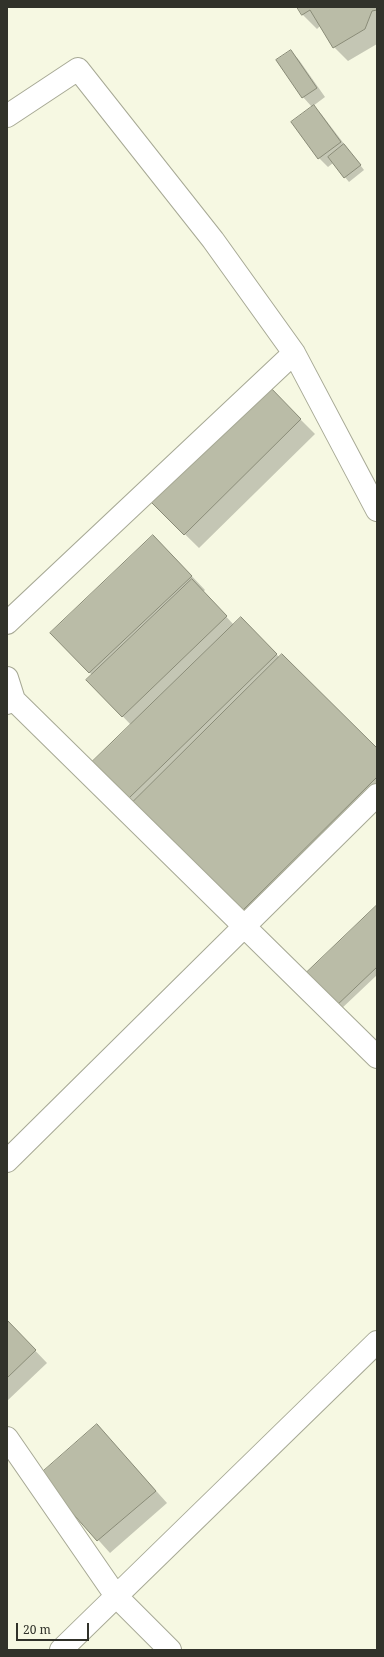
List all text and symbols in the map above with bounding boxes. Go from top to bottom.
scale bar [18,1615,91,1641]
text: 20 m [23,1621,51,1638]

